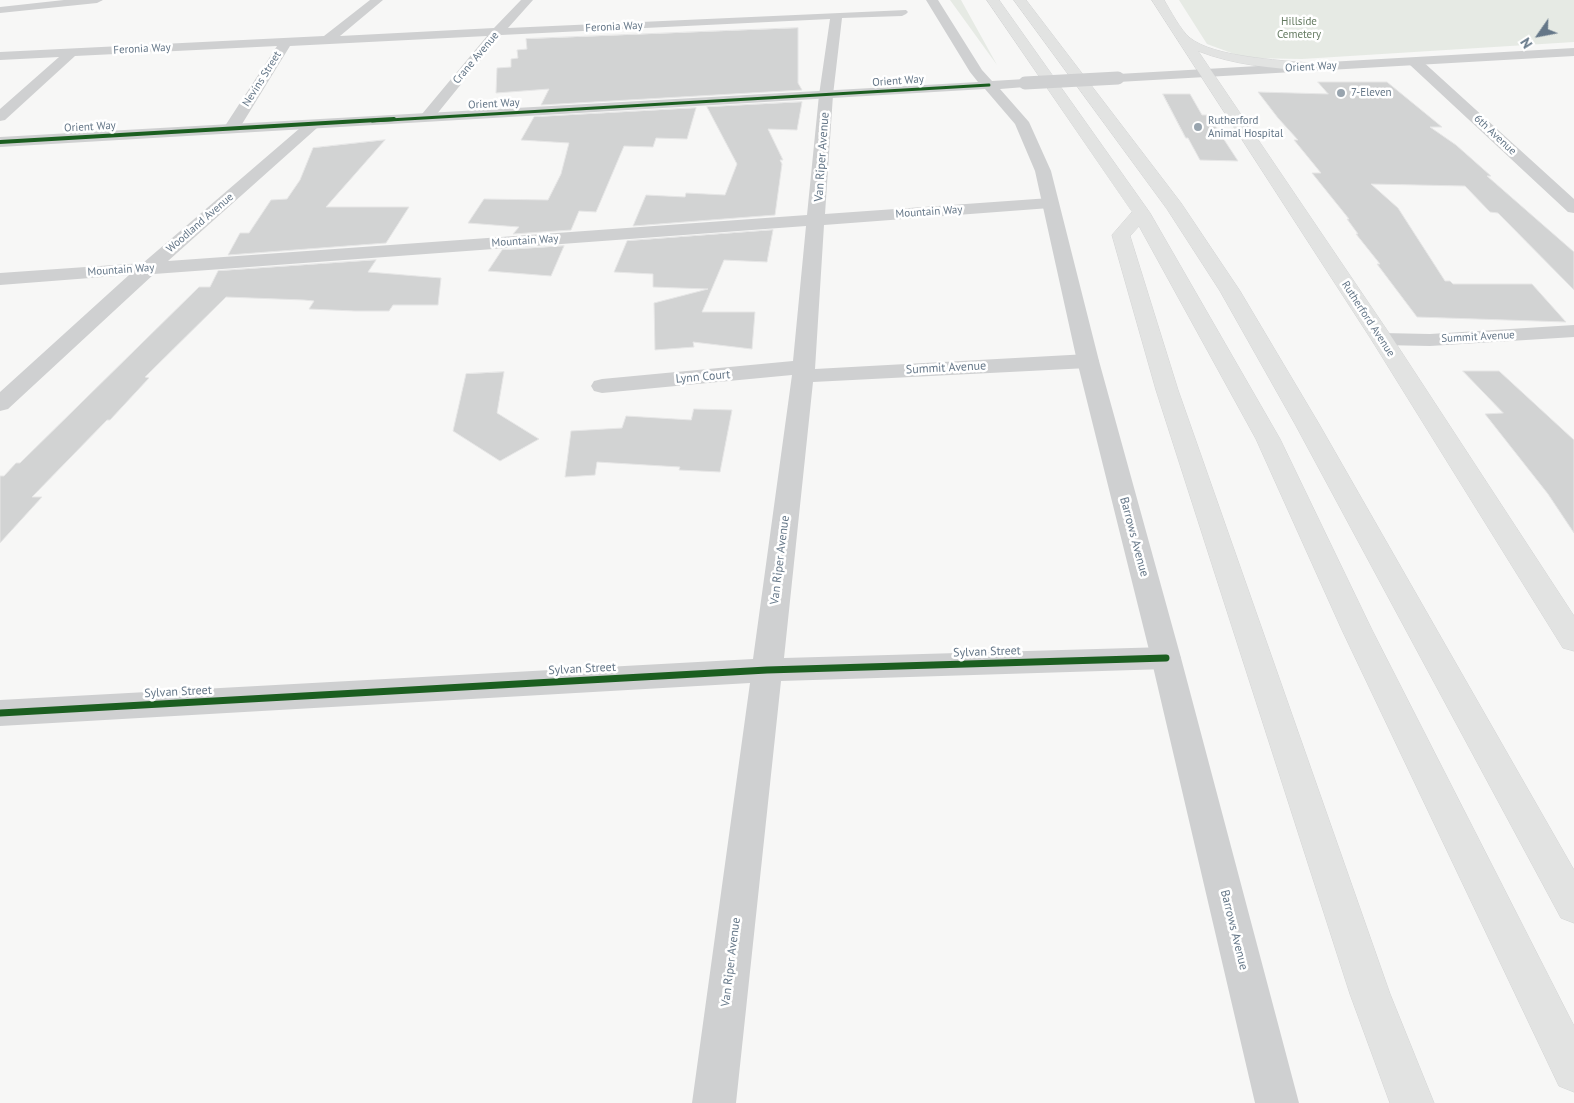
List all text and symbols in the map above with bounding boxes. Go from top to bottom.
north arrow [1514,10,1564,60]
park label: Hillside Cemetery [1277,15,1321,41]
street label: Feronia Way [585,19,643,35]
street label: Crane Avenue [450,29,502,87]
text: N [1516,34,1536,52]
street label: Feronia Way [113,41,171,57]
street label: Nevins Street [240,49,284,109]
street label: Orient Way [1285,59,1337,75]
street label: Orient Way [872,73,924,89]
place label: 7-Eleven [1351,86,1391,100]
marker: 7-Eleven [1335,87,1347,99]
street label: Orient Way [468,96,520,112]
street label: Van Riper Avenue [812,112,832,202]
street label: 6th Avenue [1471,112,1519,158]
place label: Rutherford Animal Hospital [1208,114,1283,140]
street label: Orient Way [64,119,116,135]
marker: Rutherford Animal Hospital [1192,121,1204,133]
street label: Woodland Avenue [164,190,236,256]
street label: Mountain Way [895,203,963,221]
street label: Mountain Way [491,232,559,250]
street label: Mountain Way [87,261,155,279]
street label: Rutherford Avenue [1339,279,1397,359]
street label: Summit Avenue [1441,328,1515,346]
street label: Summit Avenue [906,359,986,377]
street label: Lynn Court [675,367,731,387]
street label: Barrows Avenue [1116,496,1152,578]
street label: Van Riper Avenue [767,515,793,605]
street label: Sylvan Street [953,644,1021,660]
street label: Sylvan Street [548,660,616,678]
street label: Sylvan Street [144,683,212,701]
street label: Barrows Avenue [1217,888,1251,972]
street label: Van Riper Avenue [718,917,744,1007]

